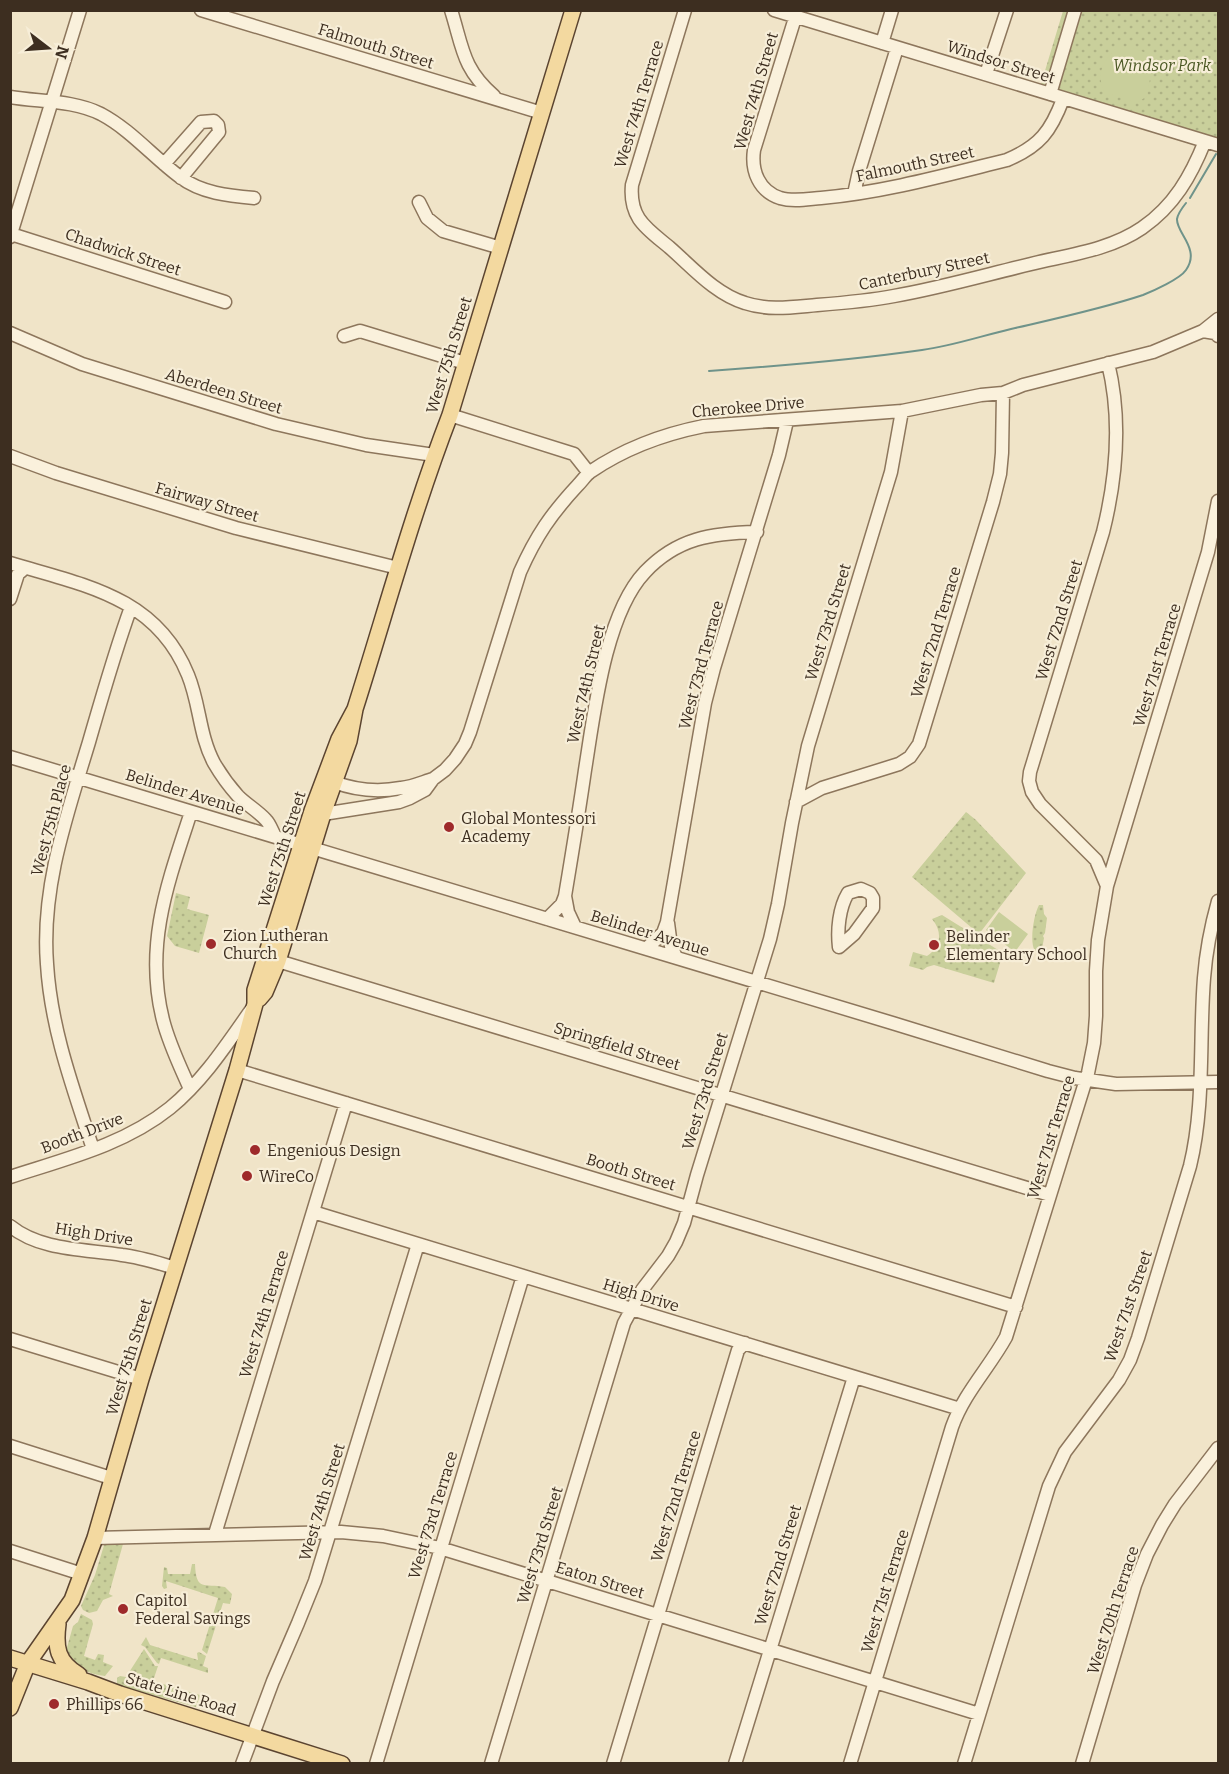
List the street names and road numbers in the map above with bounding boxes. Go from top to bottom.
street label: Falmouth Street [316,19,436,73]
street label: West 74th Street [730,30,782,152]
street label: Windsor Street [945,36,1058,88]
street label: West 74th Terrace [611,38,667,170]
street label: Falmouth Street [854,142,976,186]
street label: Chadwick Street [63,224,183,280]
street label: Canterbury Street [857,248,991,294]
street label: West 75th Street [422,294,476,416]
street label: Aberdeen Street [163,364,285,418]
street label: Cherokee Drive [691,393,805,421]
street label: Fairway Street [153,478,261,526]
street label: West 72nd Street [1032,557,1086,683]
street label: West 73rd Street [801,561,855,683]
street label: West 72nd Terrace [907,564,965,700]
street label: West 73rd Terrace [675,598,727,732]
street label: West 71st Terrace [1129,601,1185,729]
street label: West 74th Street [563,622,609,745]
street label: West 75th Place [27,762,75,878]
street label: Belinder Avenue [123,765,247,819]
street label: West 75th Street [254,788,310,909]
street label: Belinder Avenue [588,906,712,960]
street label: Springfield Street [552,1018,683,1074]
street label: West 73rd Street [678,1030,732,1152]
street label: West 71st Terrace [1023,1073,1079,1201]
street label: Booth Drive [38,1109,126,1157]
street label: Booth Street [584,1149,678,1195]
street label: High Drive [54,1218,134,1250]
street label: West 71st Street [1100,1247,1156,1364]
street label: West 74th Terrace [236,1248,292,1380]
street label: High Drive [601,1274,681,1316]
street label: West 75th Street [102,1296,156,1418]
street label: West 72nd Terrace [647,1428,705,1564]
street label: West 74th Street [295,1441,349,1563]
street label: West 73rd Terrace [405,1449,461,1581]
street label: West 73rd Street [513,1484,567,1606]
street label: West 72nd Street [751,1502,805,1628]
street label: West 71st Terrace [857,1527,913,1655]
street label: West 70th Terrace [1083,1544,1143,1676]
street label: Eaton Street [553,1558,647,1603]
street label: State Line Road [124,1668,239,1720]

